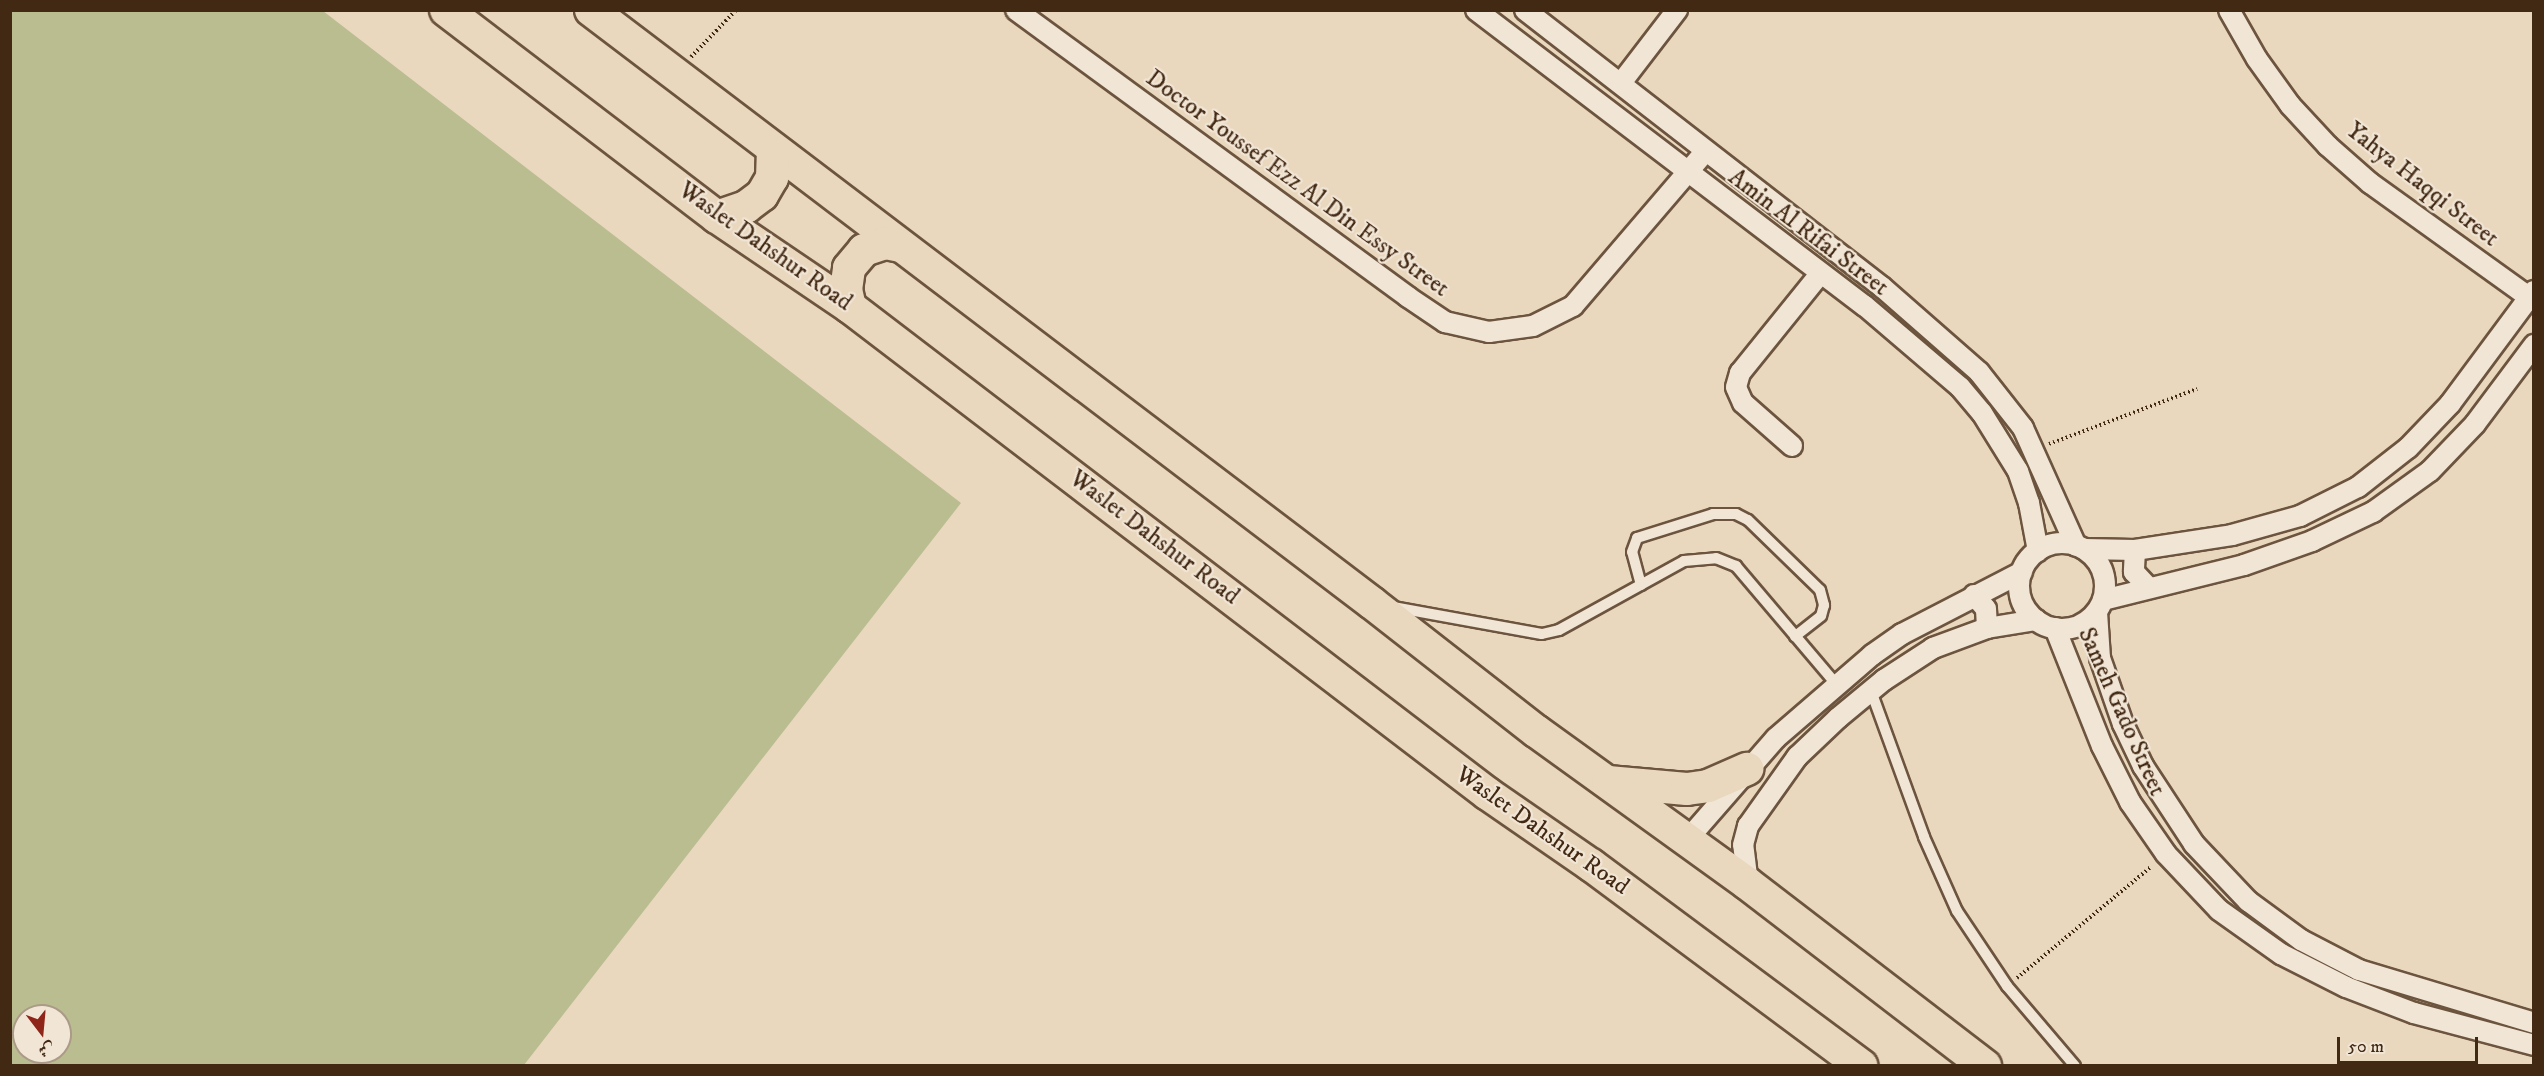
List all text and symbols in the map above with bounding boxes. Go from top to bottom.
street label: Doctor Youssef Ezz Al Din Essy Street [1140,64,1454,304]
street label: Yahya Haqqi Street [2340,117,2504,253]
street label: Amin Al Rifai Street [1722,163,1894,303]
street label: Waslet Dahshur Road [673,176,857,318]
street label: Waslet Dahshur Road [1063,465,1245,611]
street label: Sameh Gado Street [2071,623,2171,801]
street label: Waslet Dahshur Road [1450,760,1634,902]
north arrow [12,1004,72,1064]
scale bar [2340,1025,2481,1063]
text: 50 m [2348,1036,2384,1058]
text: ش [36,1038,57,1061]

